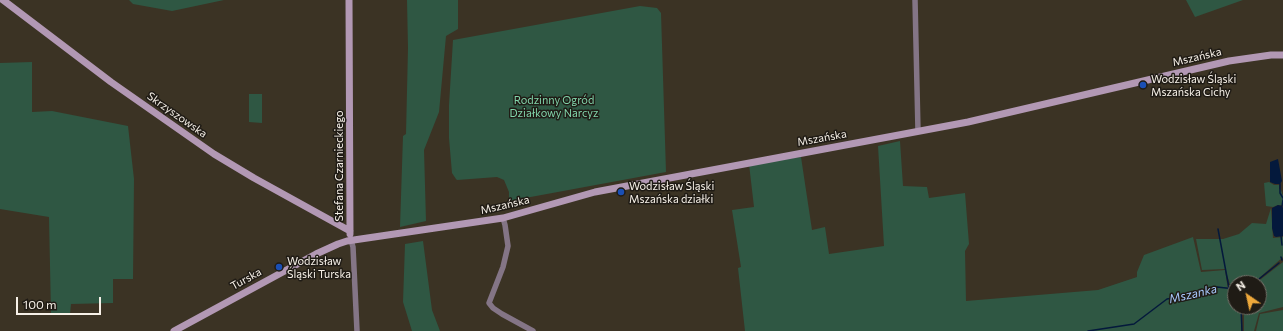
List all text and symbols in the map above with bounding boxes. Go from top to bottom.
street label: Mszańska [1171,45,1223,69]
place label: Wodzisław Śląski Mszańska Cichy [1151,72,1236,98]
marker: Wodzisław Śląski Mszańska Cichy [1138,80,1148,90]
street label: Skrzyszowska [144,89,210,141]
park label: Rodzinny Ogród Działkowy Narcyz [509,93,599,119]
street label: Stefana Czarnieckiego [332,110,346,222]
street label: Mszańska [796,127,848,149]
place label: Wodzisław Śląski Mszańska działki [629,179,714,205]
marker: Wodzisław Śląski Mszańska działki [616,187,626,197]
street label: Mszańska [479,193,531,217]
place label: Wodzisław Śląski Turska [287,254,351,280]
marker: Wodzisław Śląski Turska [274,262,284,272]
street label: Turska [228,265,264,293]
north arrow [1227,275,1267,315]
text: N [1234,278,1248,293]
water label: Mszanka [1168,281,1218,307]
scale bar [18,289,103,315]
text: 100 m [23,297,57,311]

